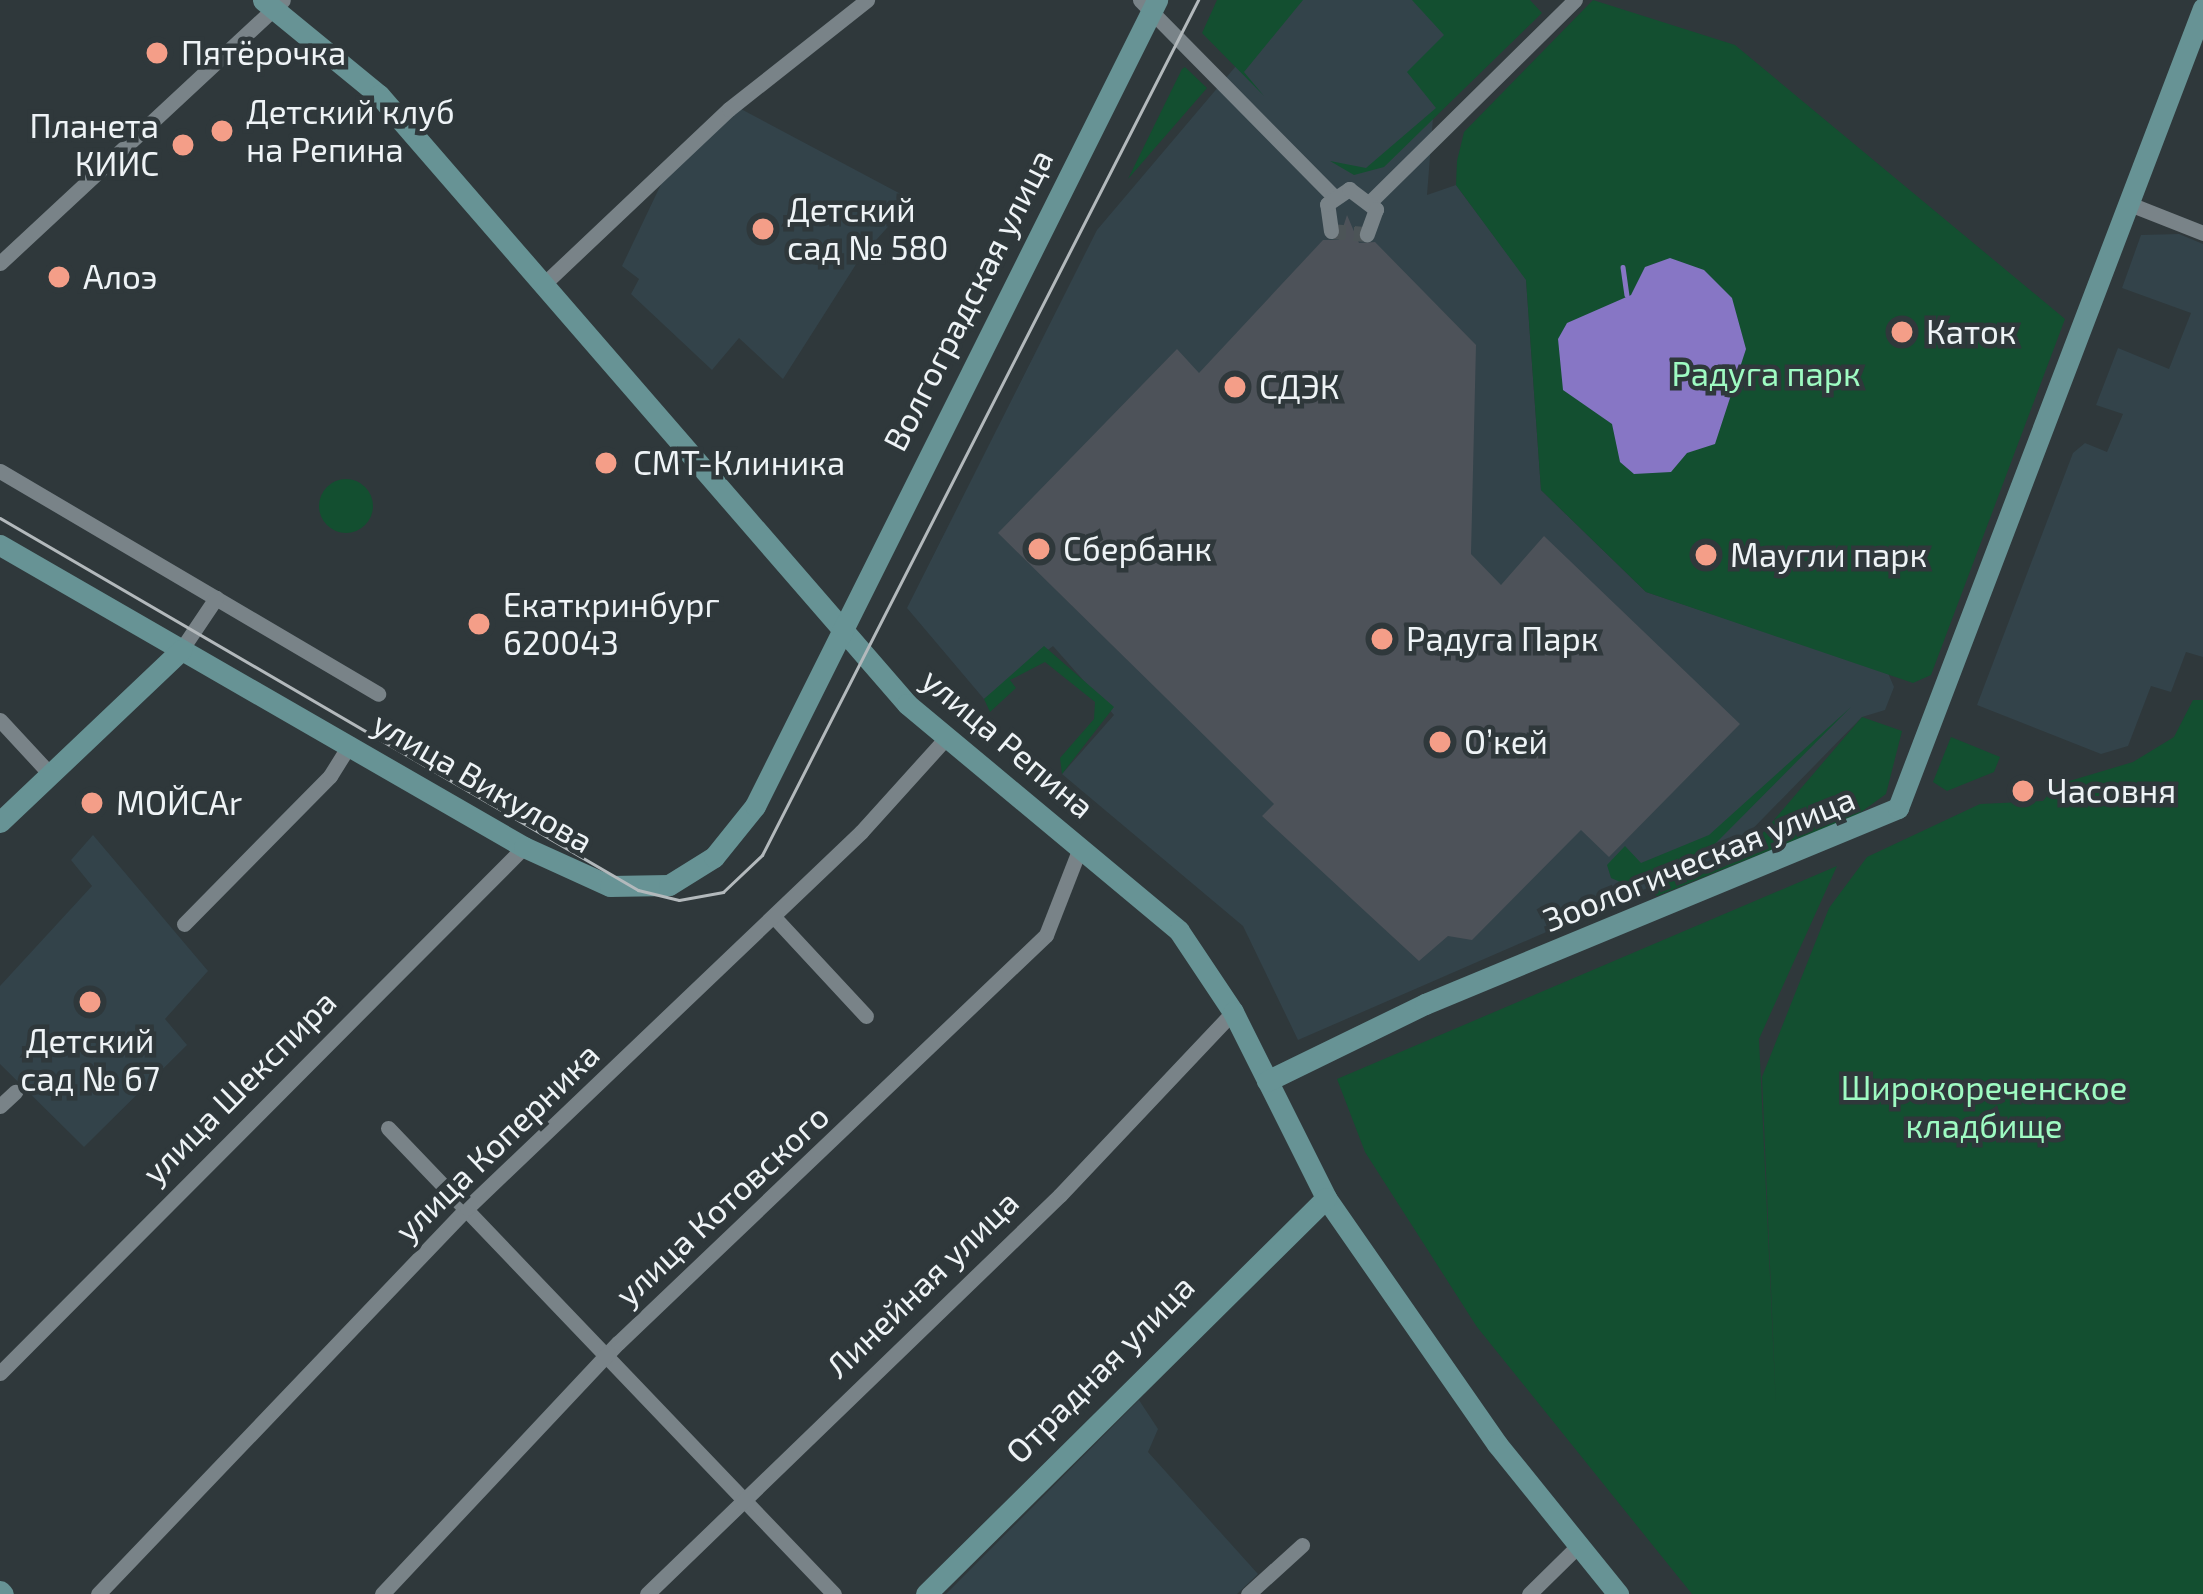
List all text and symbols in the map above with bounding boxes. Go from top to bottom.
place label: Пятёрочка [181,33,346,73]
marker: Пятёрочка [144,40,170,66]
place label: Детский клуб на Репина [246,92,455,170]
place label: Планета КИИС [29,106,159,184]
marker: Детский клуб на Репина [209,118,235,144]
marker: Планета КИИС [170,132,196,158]
street label: Волгоградская улица [875,143,1061,457]
place label: Детский сад № 580 [787,190,948,268]
marker: Детский сад № 580 [750,216,776,242]
place label: Алоэ [83,257,157,297]
marker: Алоэ [46,264,72,290]
place label: Каток [1926,312,2016,352]
marker: Каток [1889,319,1915,345]
park label: Радуга парк [1671,354,1861,394]
place label: СДЭК [1259,367,1340,407]
marker: СДЭК [1222,374,1248,400]
place label: СМТ-Клиника [633,443,845,483]
marker: СМТ-Клиника [590,447,622,479]
place label: Сбербанк [1063,529,1212,569]
place label: Маугли парк [1730,535,1927,575]
marker: Сбербанк [1026,536,1052,562]
marker: Маугли парк [1693,542,1719,568]
place label: Екаткринбург 620043 [503,585,720,663]
marker: Екаткринбург 620043 [466,611,492,637]
place label: Радуга Парк [1406,619,1598,659]
marker: Радуга Парк [1369,626,1395,652]
street label: улица Репина [914,660,1102,826]
street label: улица Викулова [366,703,600,861]
place label: О’кей [1464,722,1548,762]
marker: О’кей [1427,729,1453,755]
place label: Часовня [2047,771,2176,811]
street label: Зоологическая улица [1537,778,1861,940]
marker: Часовня [2010,778,2036,804]
place label: МОЙCAr [116,783,242,823]
marker: МОЙCAr [79,790,105,816]
street label: улица Шекспира [134,982,344,1192]
marker: Детский сад № 67 [77,989,103,1015]
place label: Детский сад № 67 [20,1021,160,1099]
street label: улица Коперника [387,1035,607,1249]
park label: Широкореченское кладбище [1841,1068,2127,1146]
street label: улица Котовского [607,1096,837,1314]
street label: Линейная улица [818,1182,1026,1386]
street label: Отрадная улица [998,1267,1202,1471]

